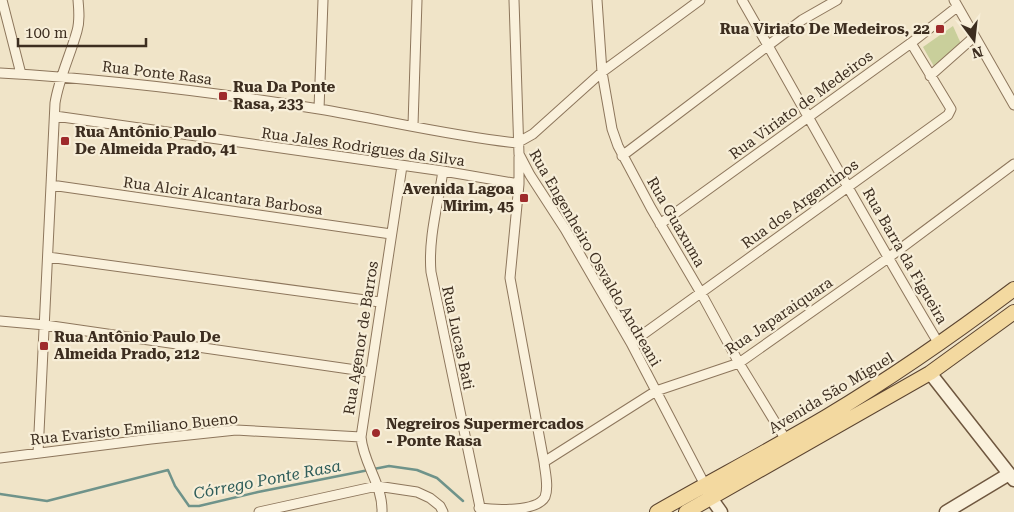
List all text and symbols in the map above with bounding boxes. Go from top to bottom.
scale bar [18,15,145,47]
north arrow [949,15,999,65]
place label: Rua Viriato De Medeiros, 22 [720,20,930,38]
marker: Rua Viriato De Medeiros, 22 [934,23,946,35]
text: 100 m [25,24,68,42]
text: N [970,43,985,62]
street label: Rua Viriato de Medeiros [726,47,876,163]
street label: Rua Ponte Rasa [101,57,213,89]
place label: Rua Da Ponte Rasa, 233 [233,78,336,113]
marker: Rua Da Ponte Rasa, 233 [217,90,229,102]
place label: Rua Antônio Paulo De Almeida Prado, 41 [75,123,238,158]
street label: Rua Jales Rodrigues da Silva [260,124,466,170]
marker: Rua Antônio Paulo De Almeida Prado, 41 [59,135,71,147]
street label: Rua Engenheiro Osvaldo Andreani [525,146,665,370]
street label: Rua dos Argentinos [738,156,862,252]
street label: Rua Alcir Alcantara Barbosa [122,173,324,219]
street label: Rua Guaxuma [643,174,709,270]
place label: Avenida Lagoa Mirim, 45 [403,180,514,215]
street label: Rua Barra da Figueira [859,185,951,327]
marker: Avenida Lagoa Mirim, 45 [518,192,530,204]
street label: Rua Agenor de Barros [340,260,382,416]
street label: Rua Japaraiquara [722,273,836,359]
street label: Rua Lucas Bati [438,284,478,392]
place label: Rua Antônio Paulo De Almeida Prado, 212 [54,328,221,363]
marker: Rua Antônio Paulo De Almeida Prado, 212 [38,340,50,352]
street label: Avenida São Miguel [765,348,897,437]
street label: Rua Evaristo Emiliano Bueno [29,409,239,449]
place label: Negreiros Supermercados - Ponte Rasa [386,415,584,450]
marker: Negreiros Supermercados - Ponte Rasa [370,427,382,439]
water label: Córrego Ponte Rasa [192,456,343,503]

